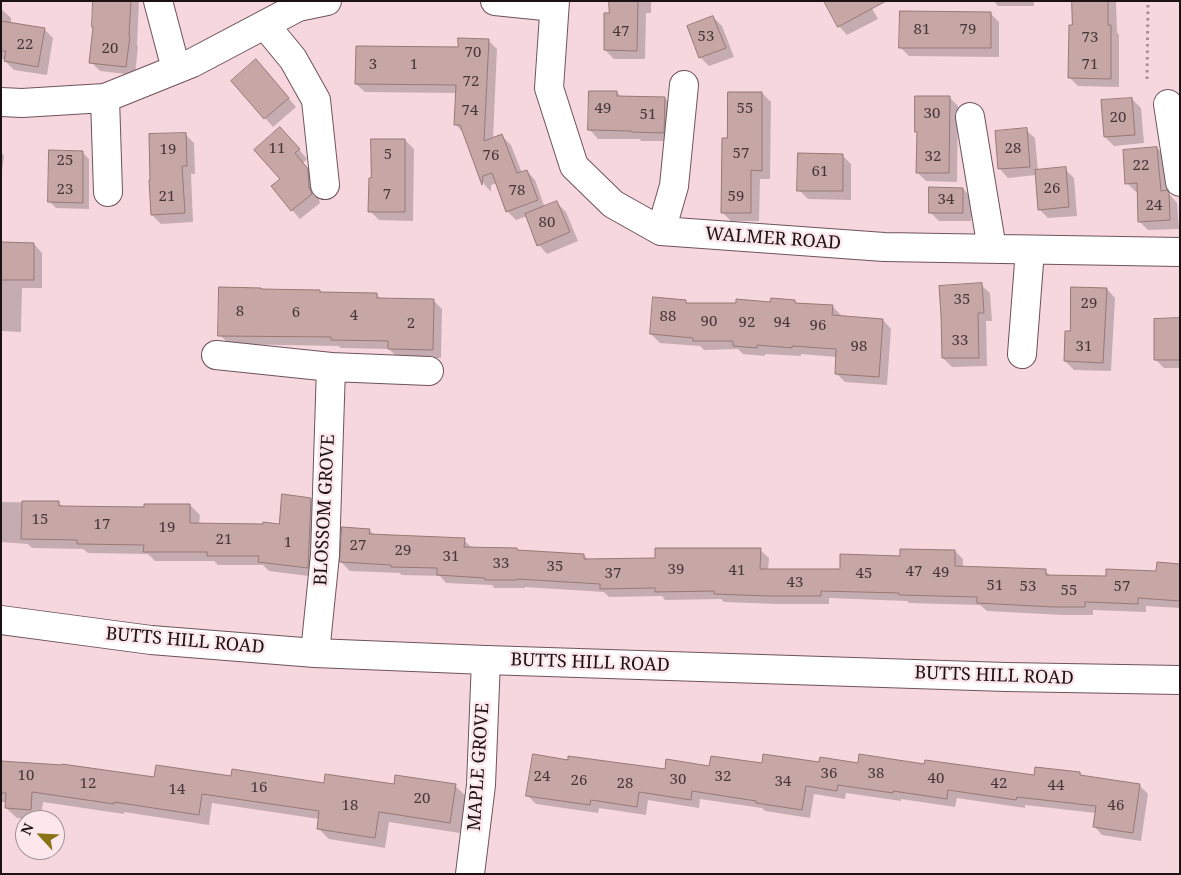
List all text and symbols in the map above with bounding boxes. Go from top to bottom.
house number: 81 [914,21,930,39]
house number: 79 [960,21,976,39]
house number: 47 [613,23,629,41]
house number: 53 [698,28,714,46]
house number: 73 [1082,29,1098,47]
house number: 22 [17,36,33,54]
house number: 20 [102,40,118,58]
house number: 70 [465,44,481,62]
house number: 3 [369,56,377,74]
house number: 1 [410,56,418,74]
house number: 71 [1082,56,1098,74]
house number: 72 [463,73,479,91]
house number: 49 [595,100,611,118]
house number: 55 [737,100,753,118]
house number: 74 [462,102,478,120]
house number: 30 [924,105,940,123]
house number: 51 [640,106,656,124]
house number: 20 [1110,109,1126,127]
house number: 11 [269,140,285,158]
house number: 28 [1005,140,1021,158]
house number: 19 [160,141,176,159]
house number: 57 [733,145,749,163]
house number: 5 [384,146,392,164]
house number: 76 [483,147,499,165]
house number: 32 [925,148,941,166]
house number: 25 [57,152,73,170]
house number: 22 [1133,157,1149,175]
house number: 61 [812,163,828,181]
house number: 26 [1044,180,1060,198]
house number: 23 [57,181,73,199]
house number: 78 [509,182,525,200]
house number: 7 [383,186,391,204]
house number: 21 [159,188,175,206]
house number: 59 [728,188,744,206]
house number: 34 [938,191,954,209]
house number: 24 [1146,197,1162,215]
house number: 80 [539,214,555,232]
street label: WALMER ROAD [704,223,842,255]
house number: 35 [954,291,970,309]
house number: 29 [1081,295,1097,313]
house number: 8 [236,303,244,321]
house number: 6 [292,304,300,322]
house number: 4 [350,307,358,325]
house number: 88 [660,308,676,326]
house number: 90 [701,313,717,331]
house number: 92 [739,314,755,332]
house number: 94 [774,314,790,332]
house number: 2 [407,315,415,333]
house number: 96 [810,317,826,335]
house number: 33 [952,332,968,350]
house number: 98 [851,338,867,356]
house number: 31 [1076,338,1092,356]
street label: BLOSSOM GROVE [310,434,340,586]
house number: 15 [32,511,48,529]
house number: 17 [94,516,110,534]
house number: 19 [159,519,175,537]
house number: 21 [216,531,232,549]
house number: 1 [284,534,292,552]
house number: 27 [350,537,366,555]
house number: 29 [395,542,411,560]
house number: 31 [443,548,459,566]
house number: 33 [493,555,509,573]
house number: 35 [547,558,563,576]
house number: 39 [668,561,684,579]
house number: 41 [729,562,745,580]
house number: 47 [906,563,922,581]
house number: 49 [933,564,949,582]
house number: 37 [605,565,621,583]
house number: 45 [856,565,872,583]
house number: 43 [787,574,803,592]
house number: 51 [987,577,1003,595]
house number: 53 [1020,578,1036,596]
house number: 57 [1114,578,1130,596]
house number: 55 [1061,582,1077,600]
street label: BUTTS HILL ROAD [105,623,265,659]
street label: BUTTS HILL ROAD [510,649,670,677]
street label: BUTTS HILL ROAD [914,662,1074,690]
street label: MAPLE GROVE [464,702,494,832]
house number: 36 [821,765,837,783]
house number: 38 [868,765,884,783]
house number: 10 [18,767,34,785]
house number: 24 [534,768,550,786]
house number: 32 [715,768,731,786]
house number: 40 [928,770,944,788]
house number: 30 [670,771,686,789]
house number: 26 [571,772,587,790]
house number: 34 [775,773,791,791]
house number: 12 [80,775,96,793]
house number: 28 [617,775,633,793]
house number: 42 [991,775,1007,793]
house number: 44 [1048,777,1064,795]
house number: 16 [251,779,267,797]
house number: 14 [169,781,185,799]
house number: 20 [414,790,430,808]
house number: 18 [342,797,358,815]
house number: 46 [1108,797,1124,815]
north arrow [15,810,65,860]
text: N [16,820,38,838]

